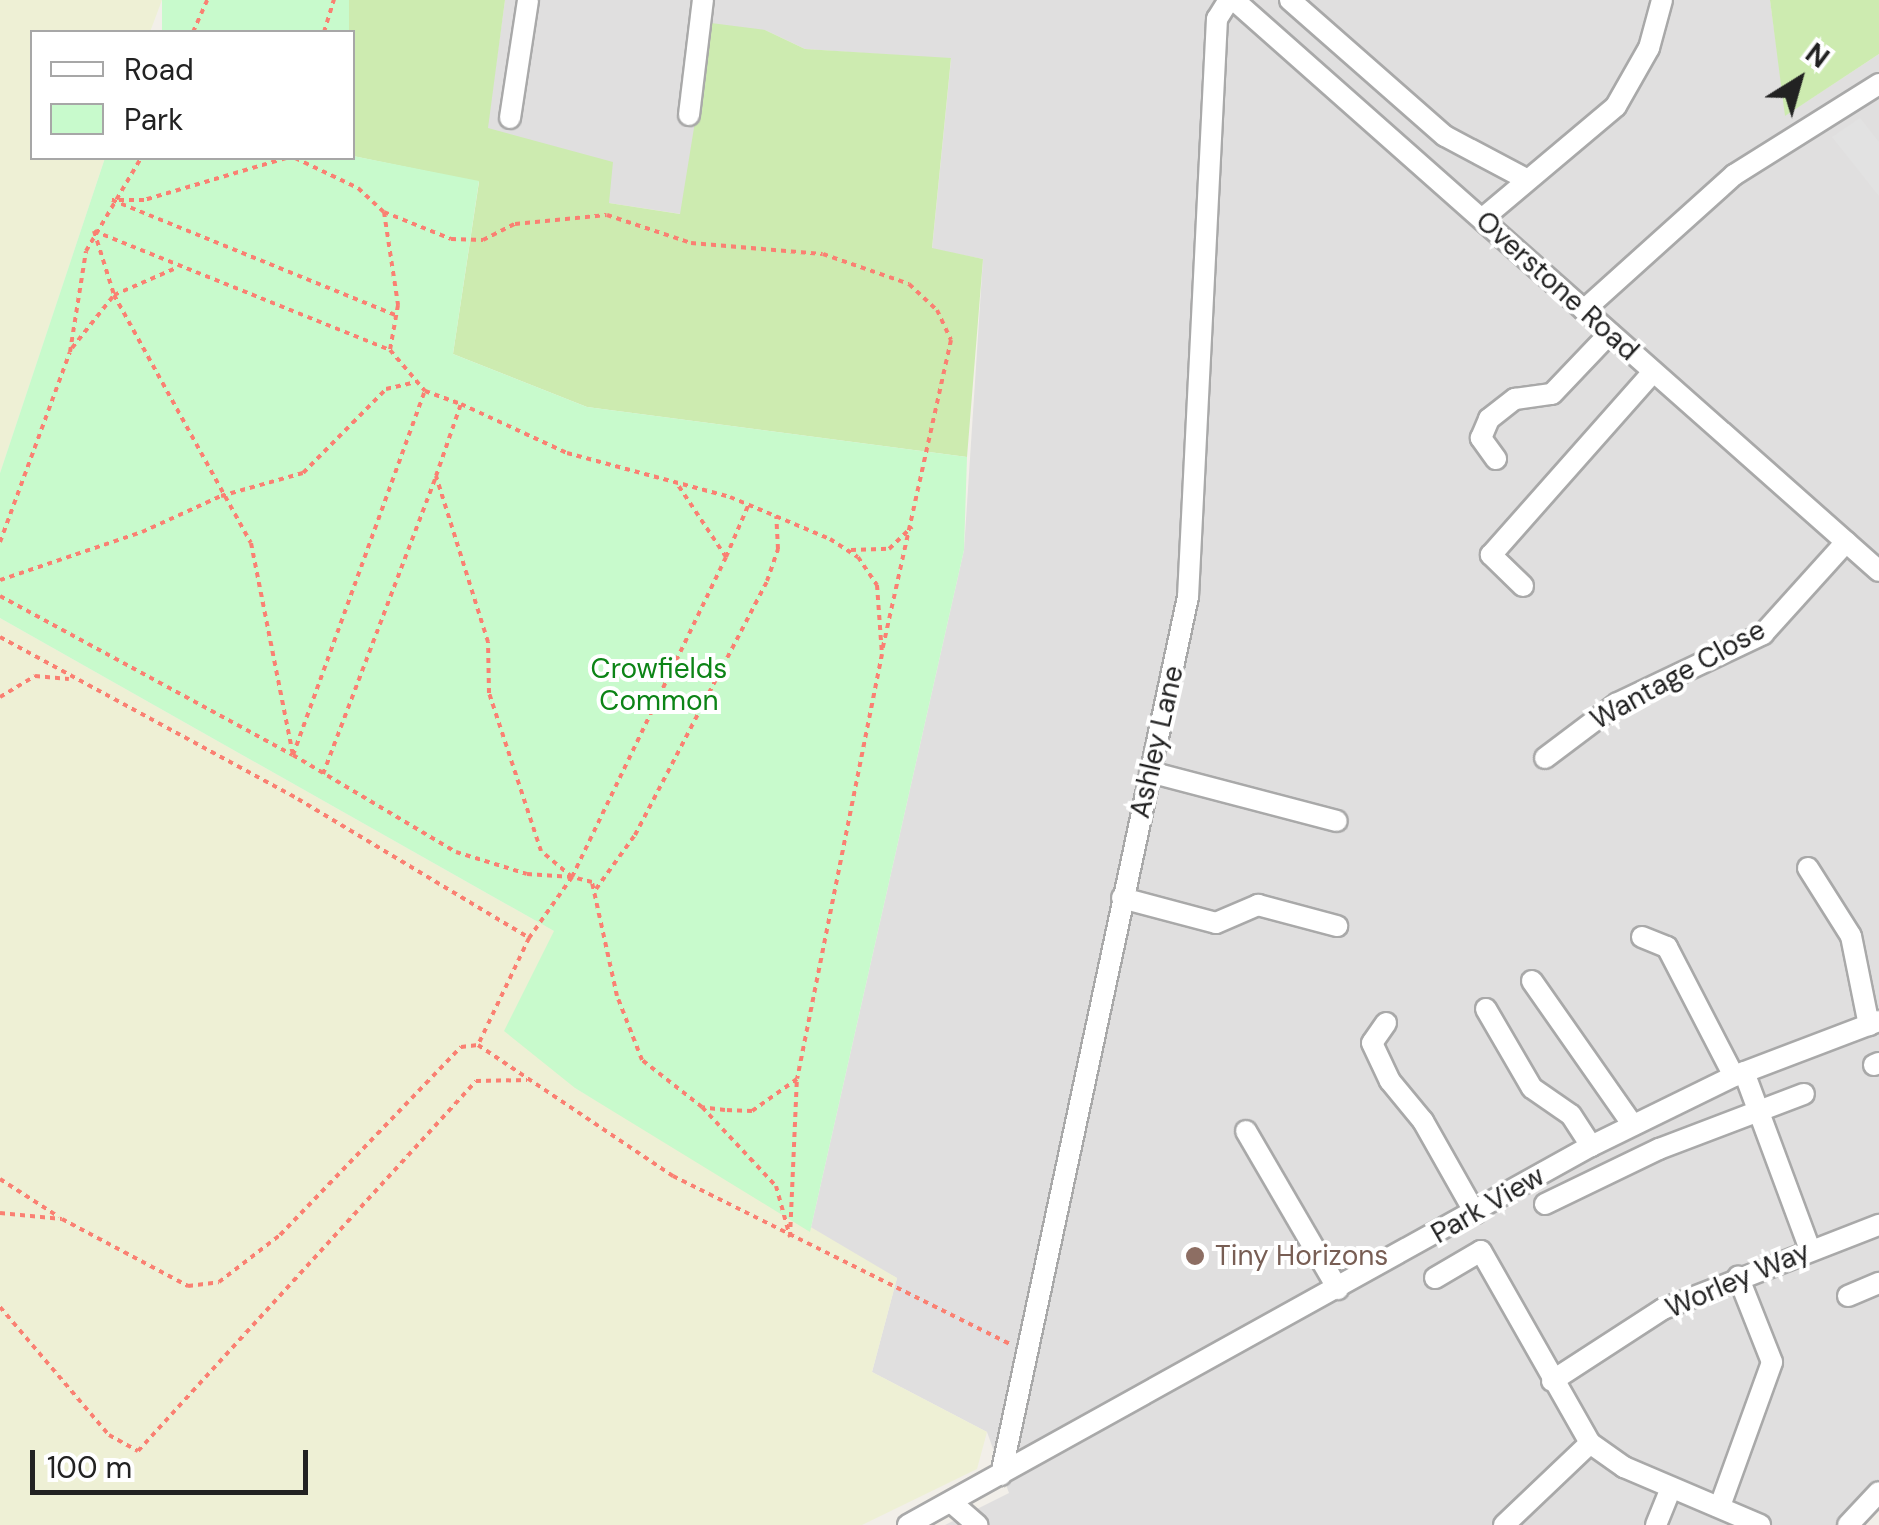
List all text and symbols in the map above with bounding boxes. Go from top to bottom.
legend [30,30,355,160]
north arrow [1749,30,1849,130]
text: N [1798,35,1837,77]
text: Road [124,50,194,89]
text: Park [124,100,183,139]
street label: Overstone Road [1469,204,1645,368]
street label: Wantage Close [1585,613,1771,737]
park label: Crowfields Common [591,652,727,718]
street label: Ashley Lane [1123,663,1191,821]
street label: Park View [1426,1159,1550,1251]
street label: Worley Way [1661,1235,1815,1325]
place label: Tiny Horizons [1215,1239,1388,1273]
marker: Tiny Horizons [1184,1245,1206,1267]
scale bar [35,1430,312,1492]
text: 100 m [47,1448,132,1487]

